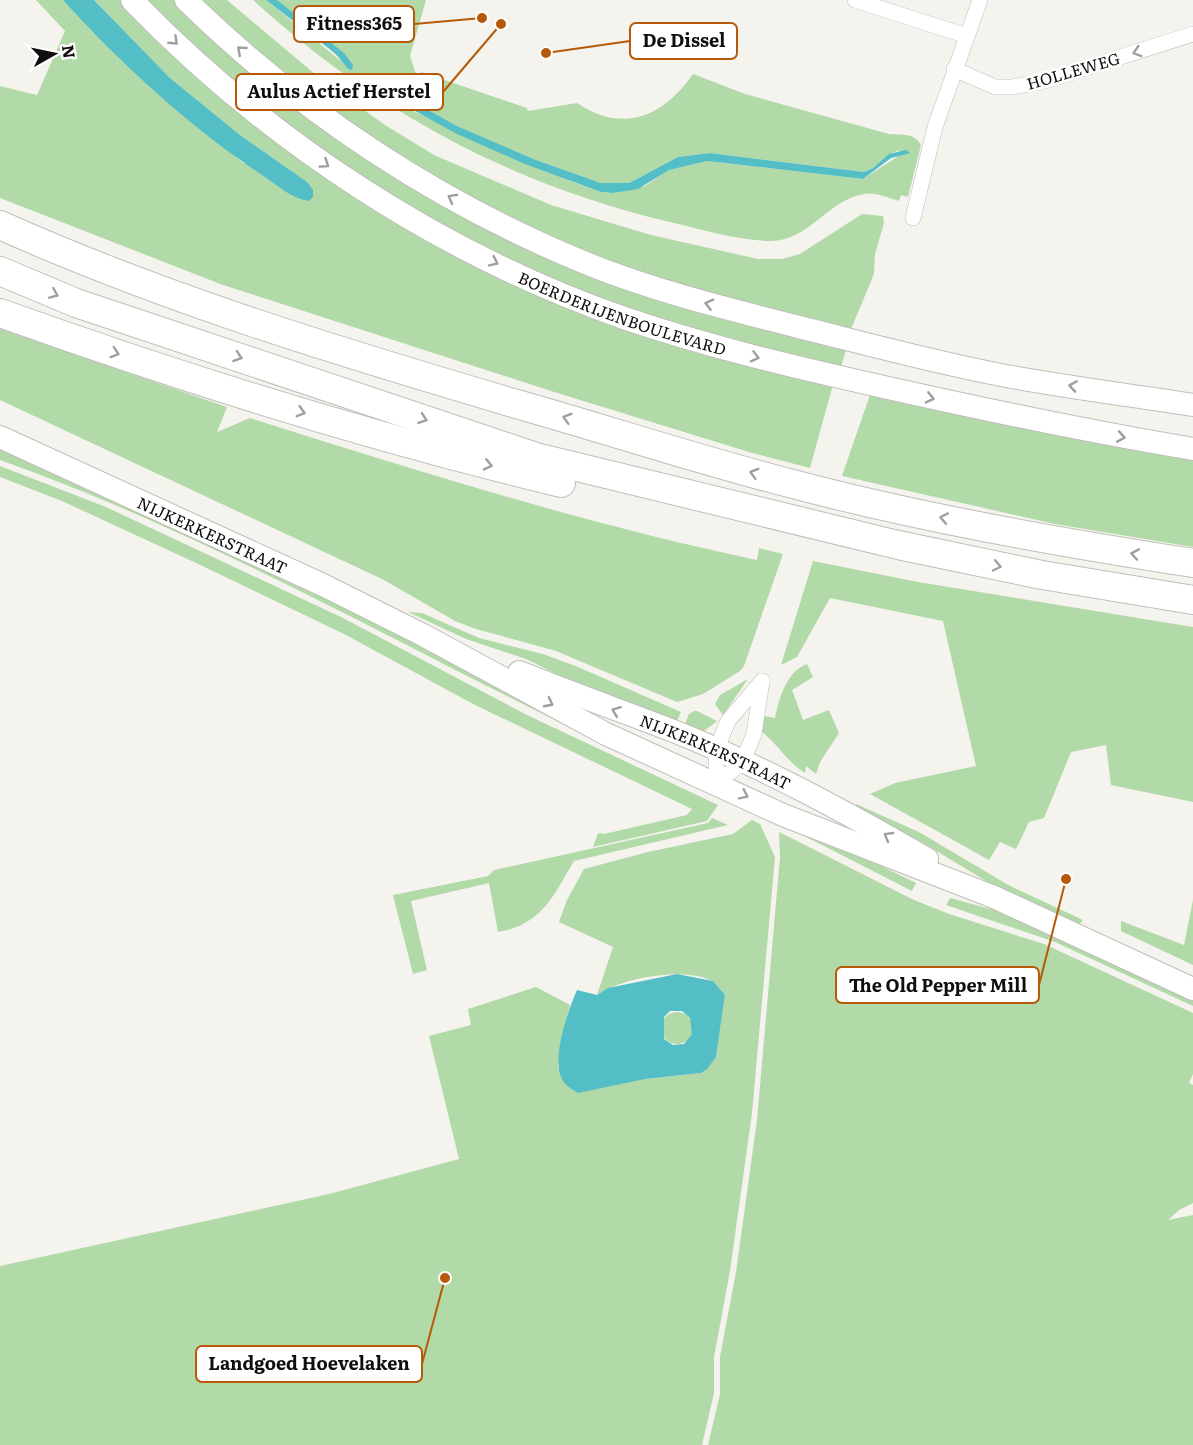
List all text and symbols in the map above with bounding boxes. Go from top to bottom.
callout: Fitness365 [294,6,414,42]
text: Fitness365 [306,9,402,36]
callout: De Dissel [630,23,737,59]
north arrow [24,24,84,84]
text: De Dissel [643,26,726,53]
one-way arrow [167,34,178,45]
text: N [57,43,83,60]
street label: HOLLEWEG [1024,45,1122,95]
one-way arrow [1132,45,1143,57]
one-way arrow [237,46,248,57]
callout: Aulus Actief Herstel [236,74,443,110]
text: Aulus Actief Herstel [247,77,431,104]
one-way arrow [319,157,330,168]
one-way arrow [448,194,459,205]
one-way arrow [487,254,498,266]
street label: BOERDERIJENBOULEVARD [515,265,729,360]
one-way arrow [47,287,58,299]
one-way arrow [705,299,715,312]
one-way arrow [109,346,120,358]
one-way arrow [750,349,760,362]
one-way arrow [232,350,243,363]
one-way arrow [1068,381,1078,393]
one-way arrow [925,390,935,403]
one-way arrow [295,405,305,417]
one-way arrow [417,412,428,424]
one-way arrow [562,413,573,425]
one-way arrow [1117,430,1126,442]
one-way arrow [483,458,493,471]
one-way arrow [749,468,760,480]
street label: NIJKERKERSTRAAT [134,490,292,579]
one-way arrow [939,512,949,525]
one-way arrow [1131,548,1140,560]
one-way arrow [991,558,1001,571]
one-way arrow [543,696,553,707]
one-way arrow [611,705,622,718]
street label: NIJKERKERSTRAAT [637,707,796,795]
one-way arrow [737,788,748,800]
one-way arrow [884,832,894,843]
callout: The Old Pepper Mill [836,967,1039,1003]
text: The Old Pepper Mill [849,971,1028,998]
callout: Landgoed Hoevelaken [196,1346,422,1382]
text: Landgoed Hoevelaken [208,1349,410,1376]

